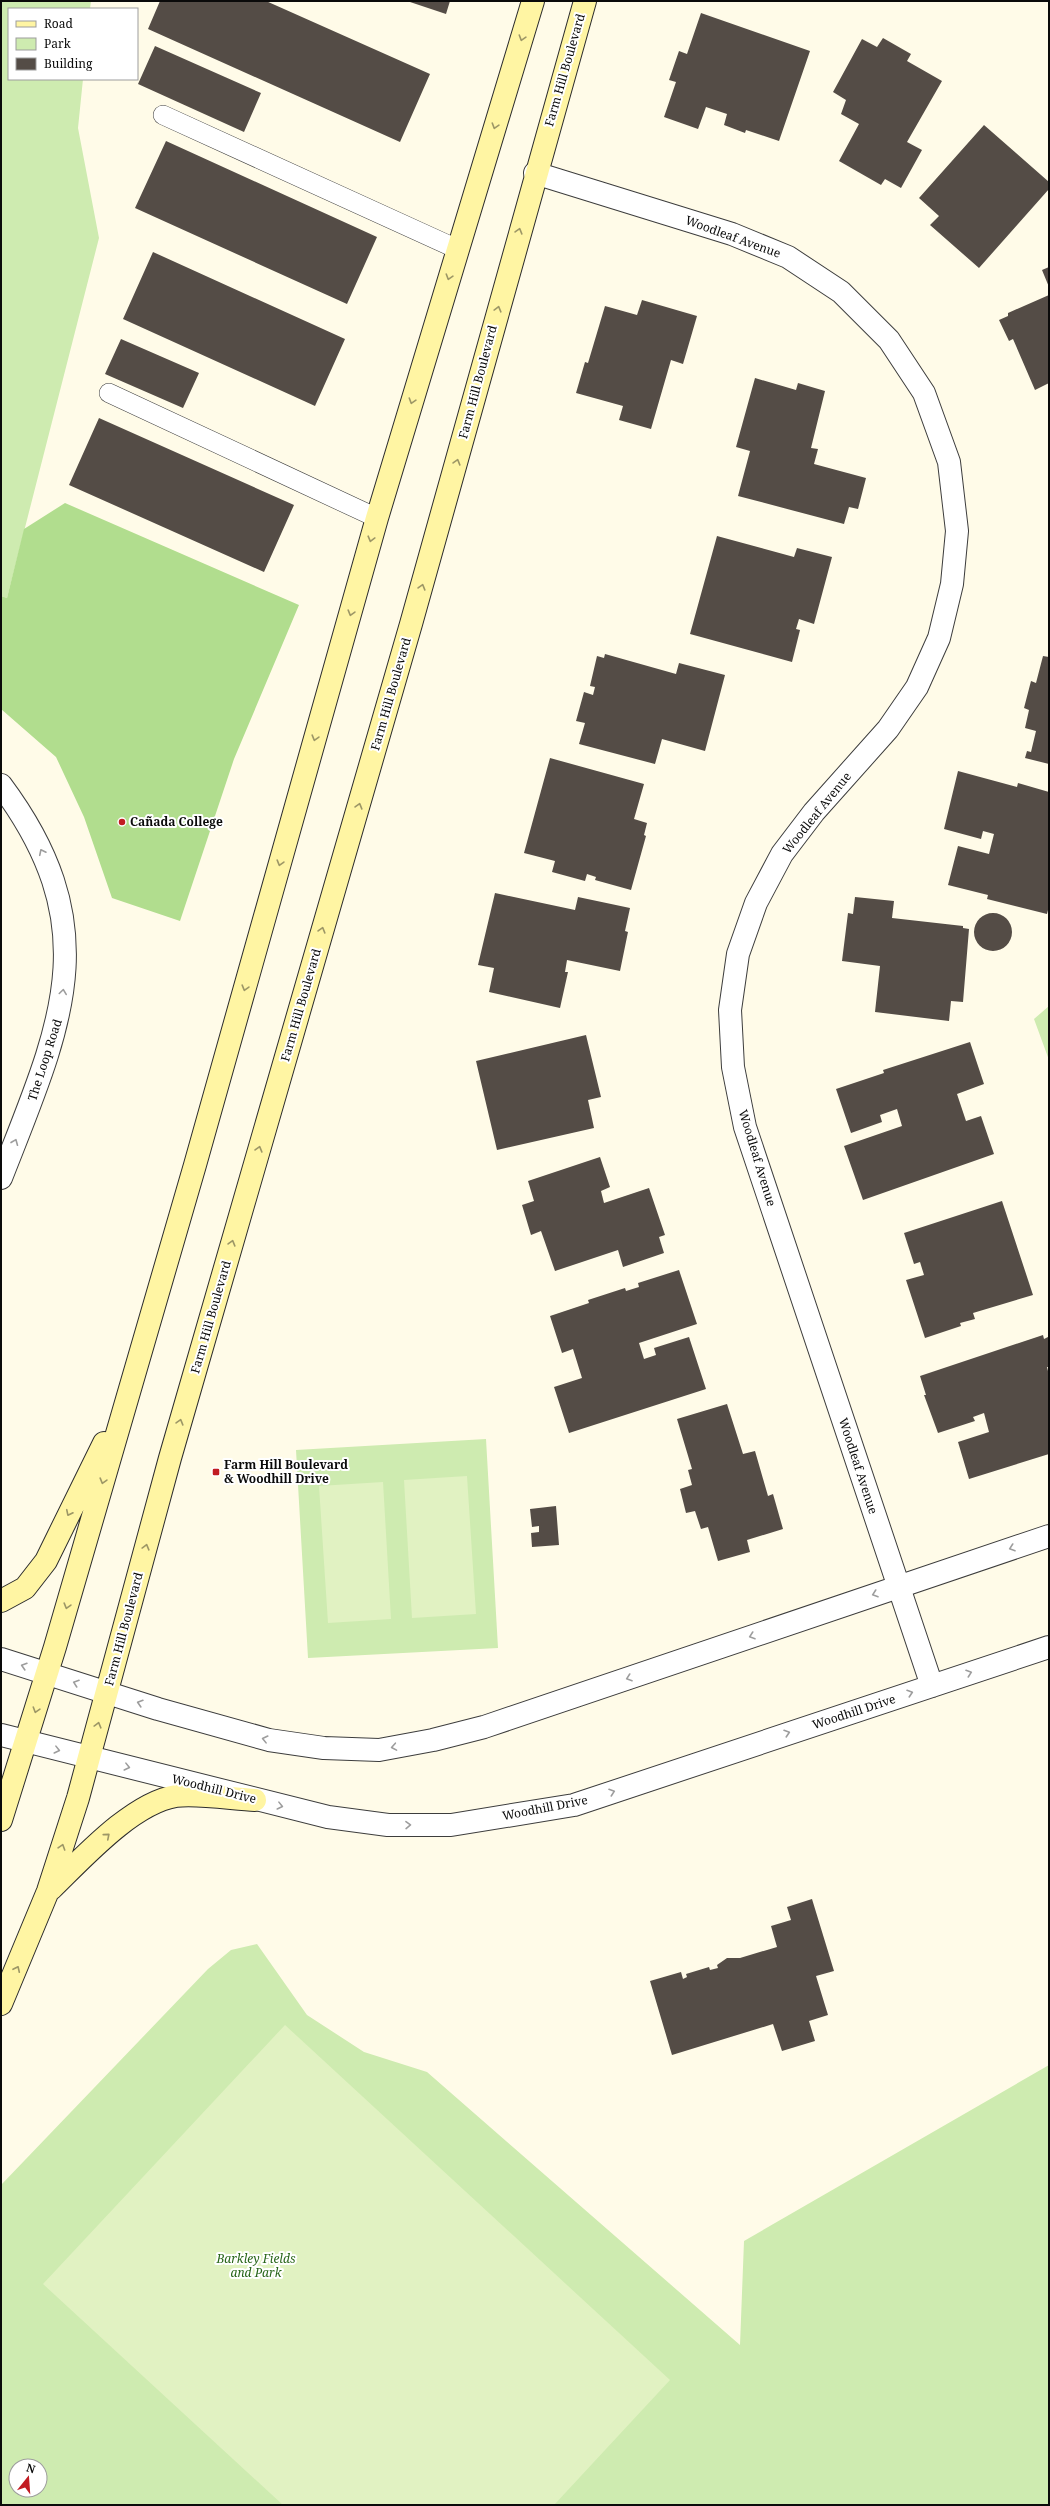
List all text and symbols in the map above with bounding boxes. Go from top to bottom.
legend [8,8,138,80]
street label: Farm Hill Boulevard [540,11,589,128]
text: Road [44,15,74,32]
text: Park [44,35,72,52]
one-way arrow [518,35,526,42]
text: Building [44,55,93,72]
one-way arrow [491,122,500,129]
street label: Woodleaf Avenue [683,211,783,262]
one-way arrow [514,228,523,235]
one-way arrow [445,273,454,280]
one-way arrow [493,306,502,313]
street label: Farm Hill Boulevard [454,323,501,440]
one-way arrow [408,398,417,405]
one-way arrow [452,458,461,465]
one-way arrow [367,536,376,543]
one-way arrow [417,583,426,590]
one-way arrow [347,609,356,616]
street label: Farm Hill Boulevard [366,635,415,752]
one-way arrow [312,735,320,741]
street label: Woodleaf Avenue [778,768,855,857]
one-way arrow [354,802,363,809]
place label: Cañada College [130,813,223,830]
marker: Cañada College [117,817,127,827]
one-way arrow [39,849,47,856]
one-way arrow [276,859,285,866]
one-way arrow [317,927,326,934]
street label: Farm Hill Boulevard [276,946,325,1063]
one-way arrow [241,985,250,992]
one-way arrow [58,989,67,995]
street label: The Loop Road [23,1016,66,1103]
street label: Woodleaf Avenue [735,1107,780,1208]
one-way arrow [11,1138,19,1145]
one-way arrow [254,1146,263,1153]
one-way arrow [227,1240,236,1247]
street label: Farm Hill Boulevard [186,1258,235,1375]
street label: Woodleaf Avenue [835,1415,882,1516]
one-way arrow [175,1419,184,1426]
place label: Farm Hill Boulevard & Woodhill Drive [224,1456,348,1487]
marker: Farm Hill Boulevard & Woodhill Drive [211,1467,221,1477]
one-way arrow [99,1478,108,1485]
one-way arrow [66,1509,74,1516]
one-way arrow [141,1544,149,1550]
one-way arrow [1009,1544,1016,1552]
street label: Farm Hill Boulevard [100,1570,147,1687]
one-way arrow [872,1589,879,1598]
one-way arrow [63,1603,72,1610]
one-way arrow [749,1631,756,1640]
one-way arrow [21,1662,28,1671]
one-way arrow [966,1670,973,1678]
one-way arrow [626,1673,633,1681]
one-way arrow [73,1679,80,1688]
one-way arrow [907,1689,914,1698]
street label: Woodhill Drive [810,1690,898,1733]
one-way arrow [137,1699,144,1708]
one-way arrow [32,1706,41,1713]
one-way arrow [93,1722,101,1728]
one-way arrow [783,1730,790,1738]
one-way arrow [262,1735,269,1744]
one-way arrow [391,1743,397,1751]
one-way arrow [54,1745,61,1753]
one-way arrow [123,1762,130,1771]
street label: Woodhill Drive [170,1770,258,1807]
one-way arrow [609,1788,616,1797]
street label: Woodhill Drive [501,1791,589,1824]
one-way arrow [277,1801,283,1809]
one-way arrow [405,1821,411,1829]
one-way arrow [102,1833,110,1840]
one-way arrow [58,1844,66,1851]
one-way arrow [12,1965,20,1973]
park label: Barkley Fields and Park [215,2250,296,2281]
north arrow [8,2458,48,2498]
text: N [25,2460,38,2476]

